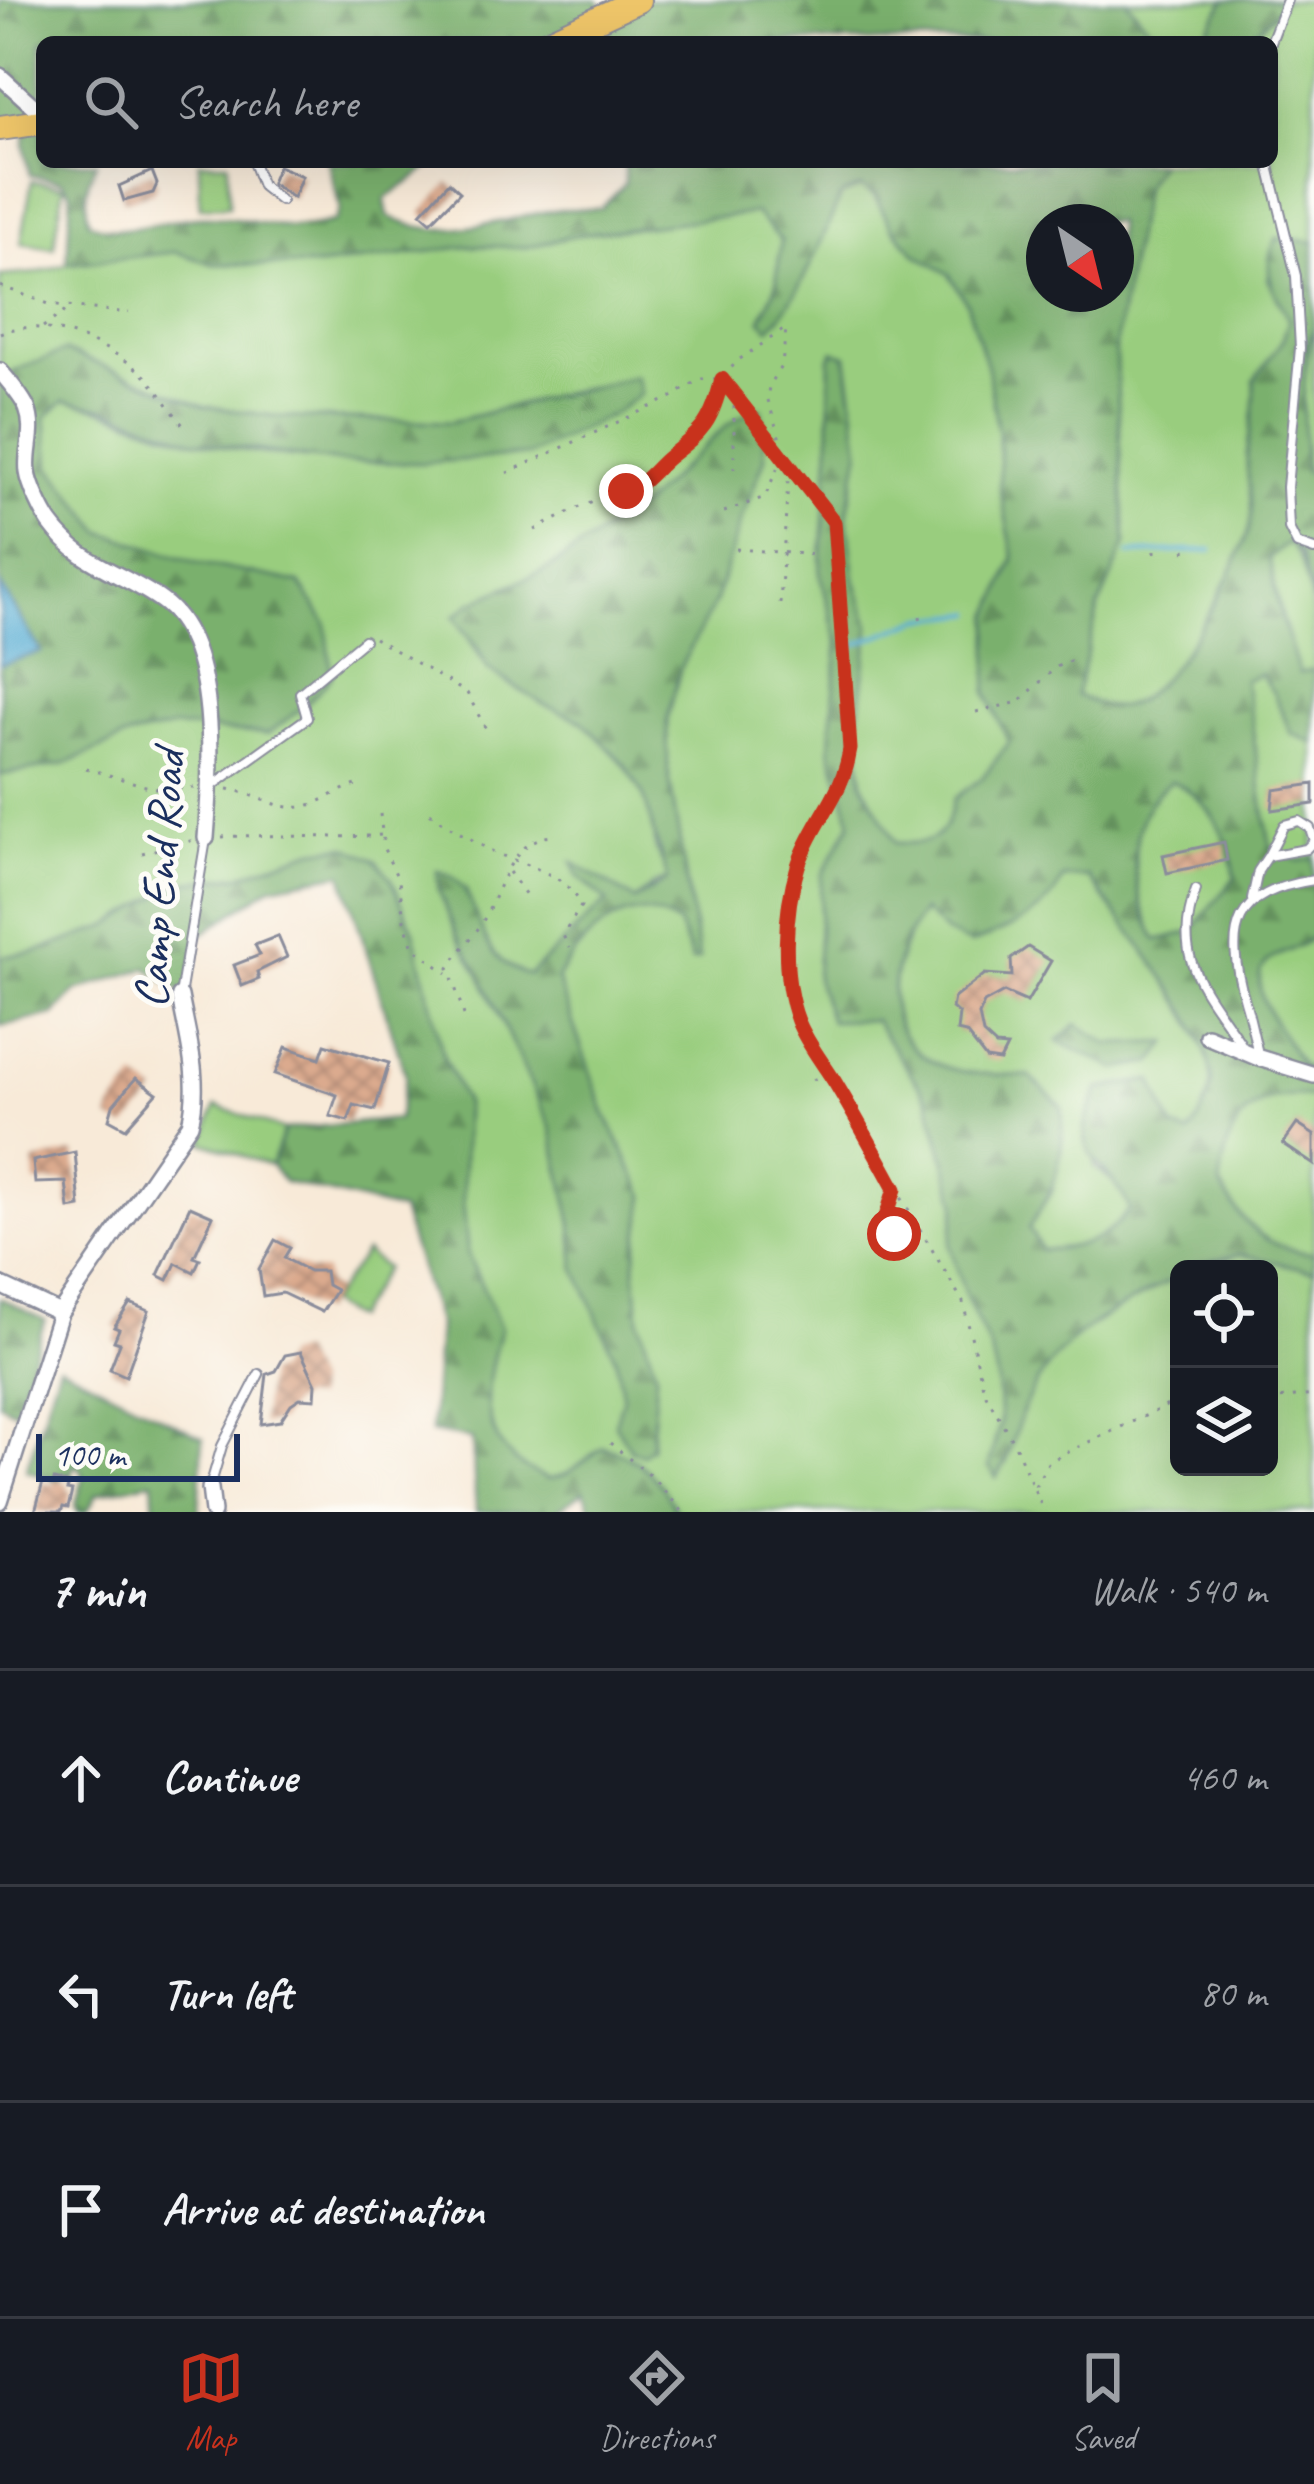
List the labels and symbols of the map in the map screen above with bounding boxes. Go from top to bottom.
north arrow [1026,204,1134,312]
route end [599,464,653,518]
street label: Camp End Road [120,741,198,1010]
route start [867,1207,921,1261]
scale bar [36,1428,240,1481]

